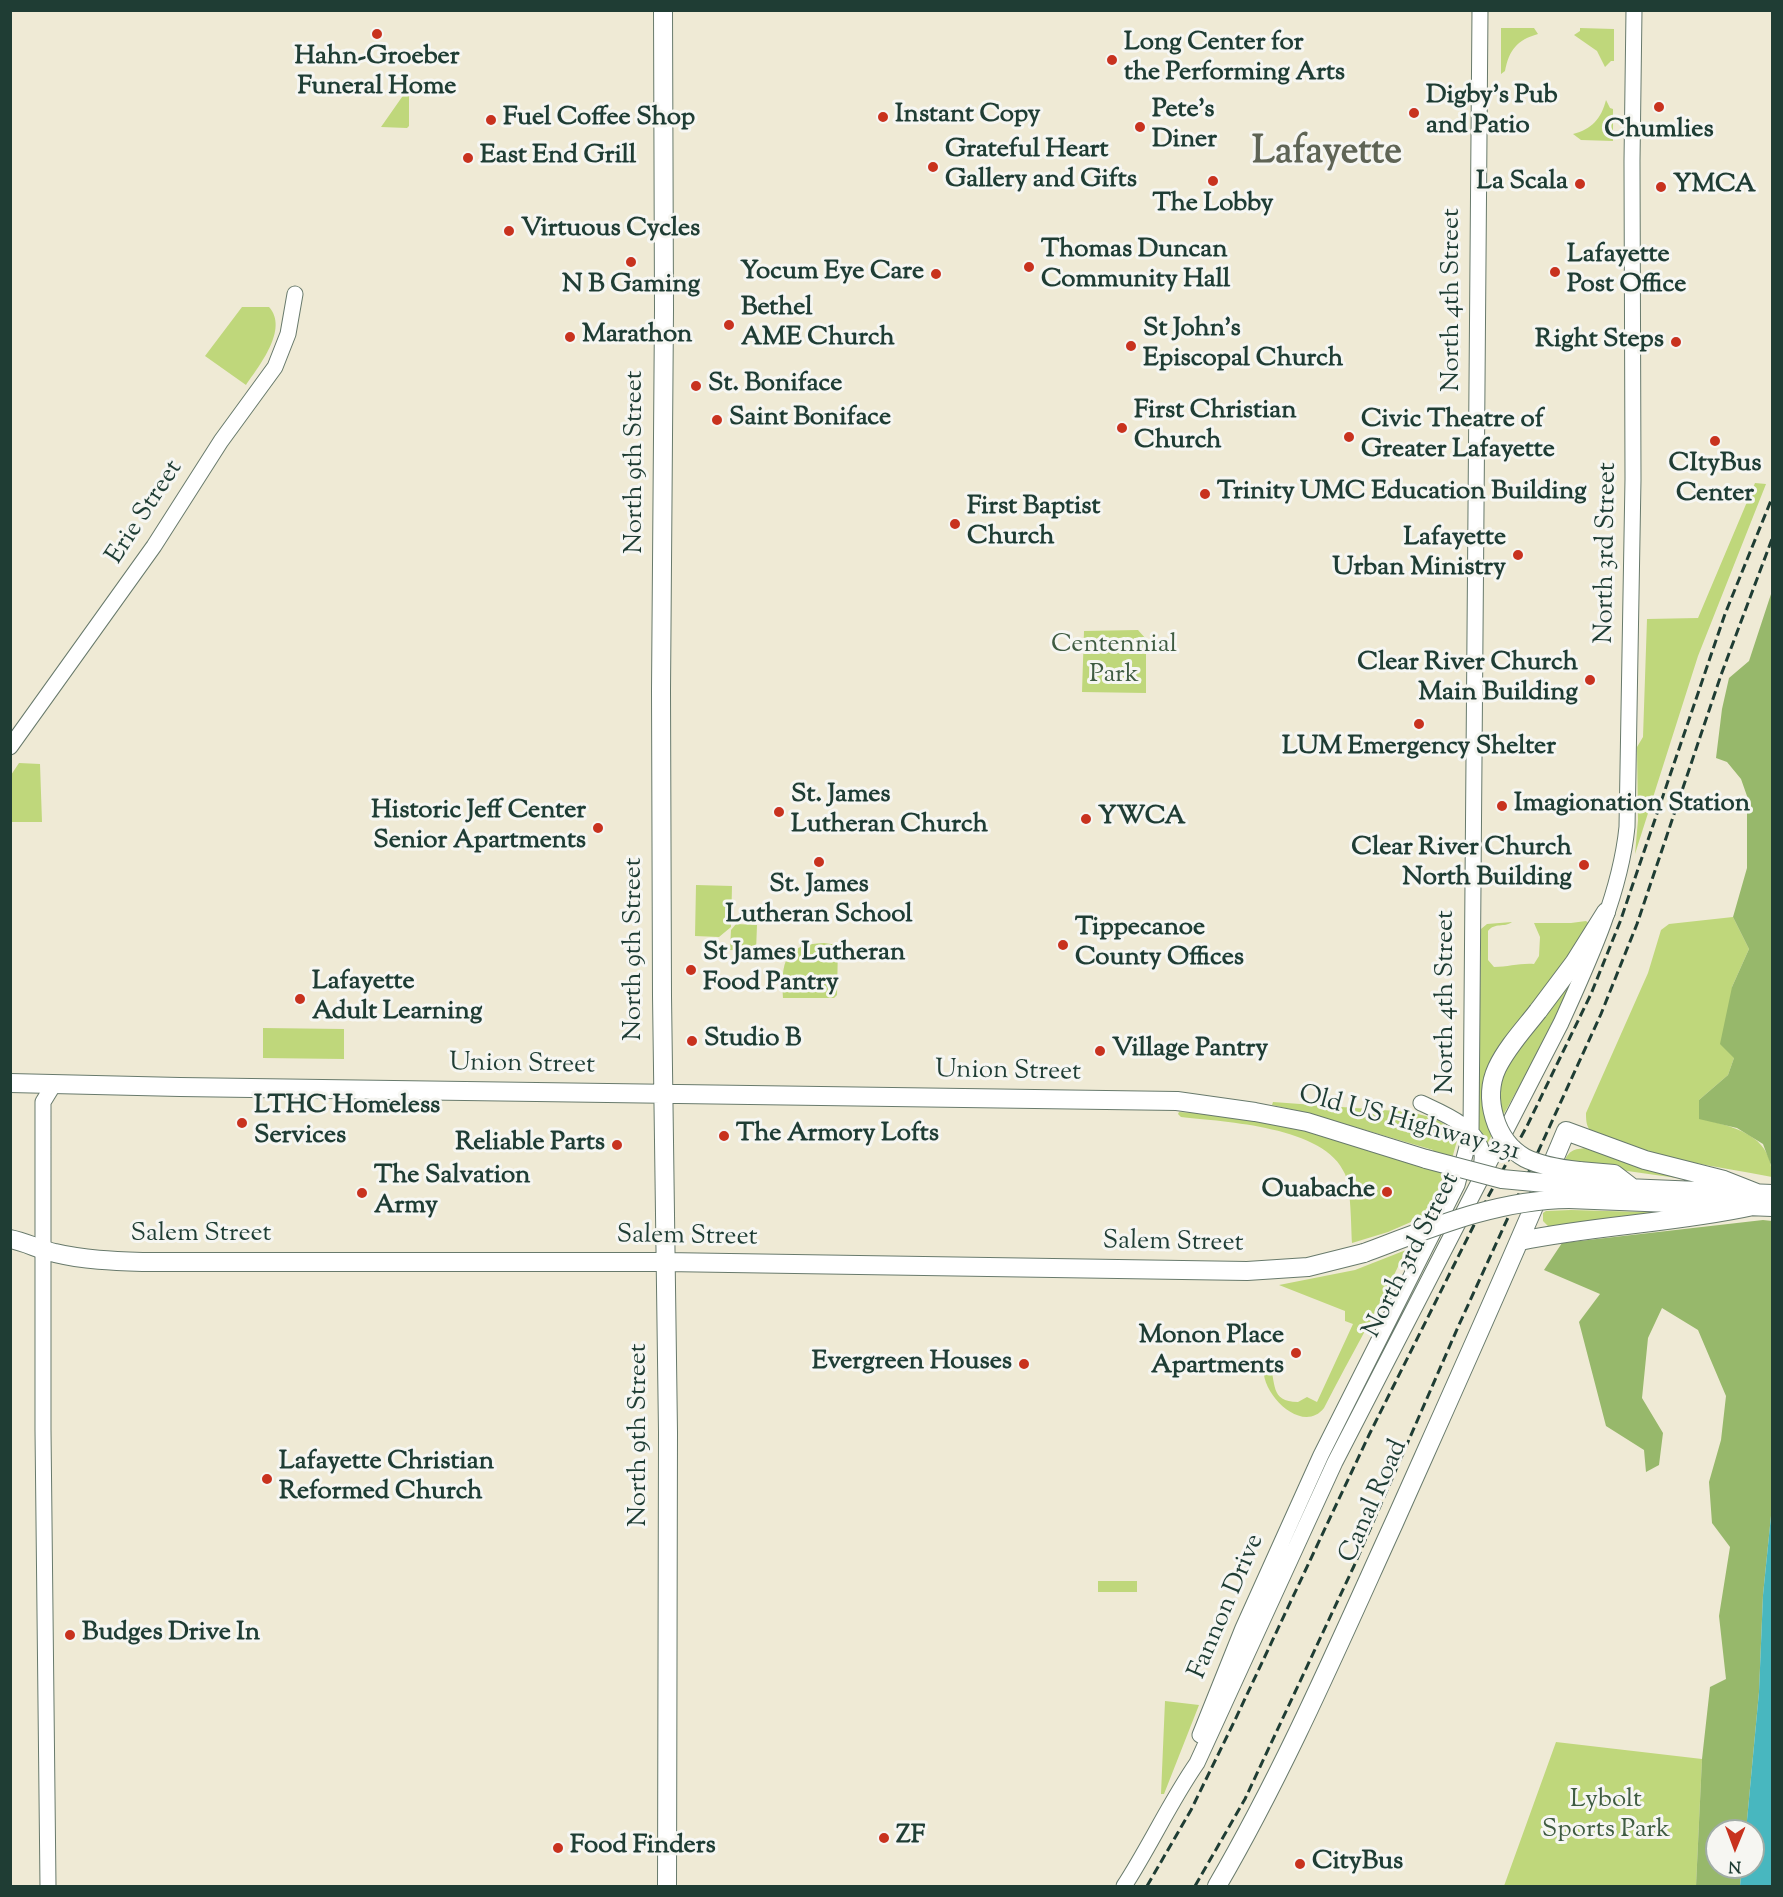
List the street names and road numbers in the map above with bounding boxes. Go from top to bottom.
street label: North 4th Street [1438,208,1470,392]
street label: North 9th Street [621,370,653,554]
street label: Erie Street [101,455,191,571]
street label: North 3rd Street [1591,462,1625,644]
street label: North 9th Street [620,857,652,1041]
street label: North 4th Street [1432,910,1464,1094]
street label: Union Street [449,1049,595,1083]
street label: Union Street [935,1056,1081,1090]
street label: Old US Highway 231 [1295,1080,1523,1170]
street label: North 3rd Street [1358,1168,1468,1344]
street label: Salem Street [131,1220,271,1252]
street label: Salem Street [616,1221,758,1255]
street label: Salem Street [1102,1227,1244,1261]
street label: North 9th Street [625,1343,657,1527]
street label: Canal Road [1334,1436,1416,1568]
street label: Fannon Drive [1184,1530,1272,1684]

